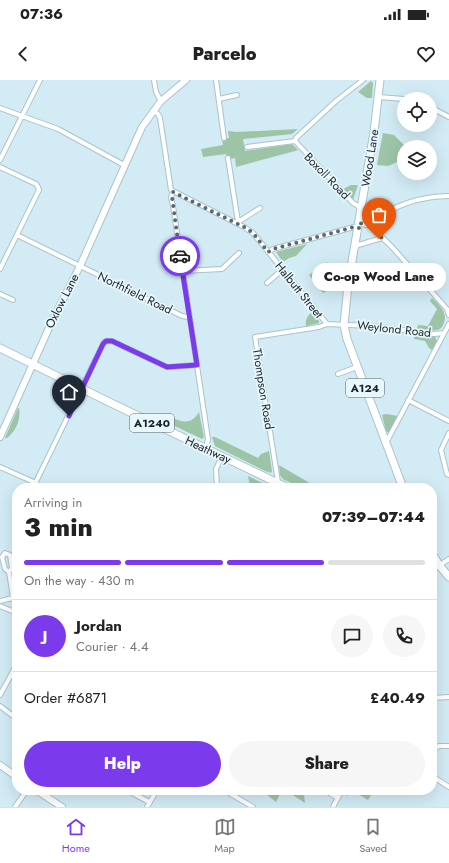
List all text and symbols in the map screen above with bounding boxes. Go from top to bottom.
text: 07:36 [20,3,63,25]
text: Parcelo [192,41,257,67]
icon: back [12,43,34,65]
icon: heart [415,43,437,65]
map controls [397,92,437,180]
button: locate [397,92,437,132]
street label: Wood Lane [357,128,383,188]
button: layers [397,140,437,180]
street label: Boxoll Road [300,148,354,204]
pin [362,198,396,239]
icon: bag [368,204,390,226]
courier [160,236,200,276]
icon: car [169,245,191,267]
street label: Halbutt Street [271,258,328,322]
callout: Co-op Wood Lane [312,263,446,291]
street label: Northfield Road [95,267,175,319]
text: Co-op Wood Lane [324,267,434,286]
street label: Oxlow Lane [41,271,83,331]
street label: Weylond Road [356,316,432,342]
street label: Thompson Road [248,347,278,431]
pin [52,375,86,416]
road number: A124 [346,379,384,397]
icon: home [58,381,80,403]
road number: A1240 [130,414,174,432]
street label: Heathway [182,432,235,469]
text: Arriving in [24,493,82,512]
text: 07:39–07:44 [322,506,425,528]
text: 3 min [24,508,93,546]
text: On the way · 430 m [24,571,135,590]
text: Jordan [76,615,122,637]
button: chat [331,615,373,657]
button: phone [383,615,425,657]
text: J [43,625,47,647]
text: Courier · 4.4 [76,637,149,656]
text: Order #6871 [24,687,107,709]
text: £40.49 [370,687,425,709]
button: Help [24,741,221,787]
button: Share [229,741,425,787]
tab: Home [62,816,90,856]
tab: Map [214,816,236,856]
tab: Saved [359,816,387,856]

